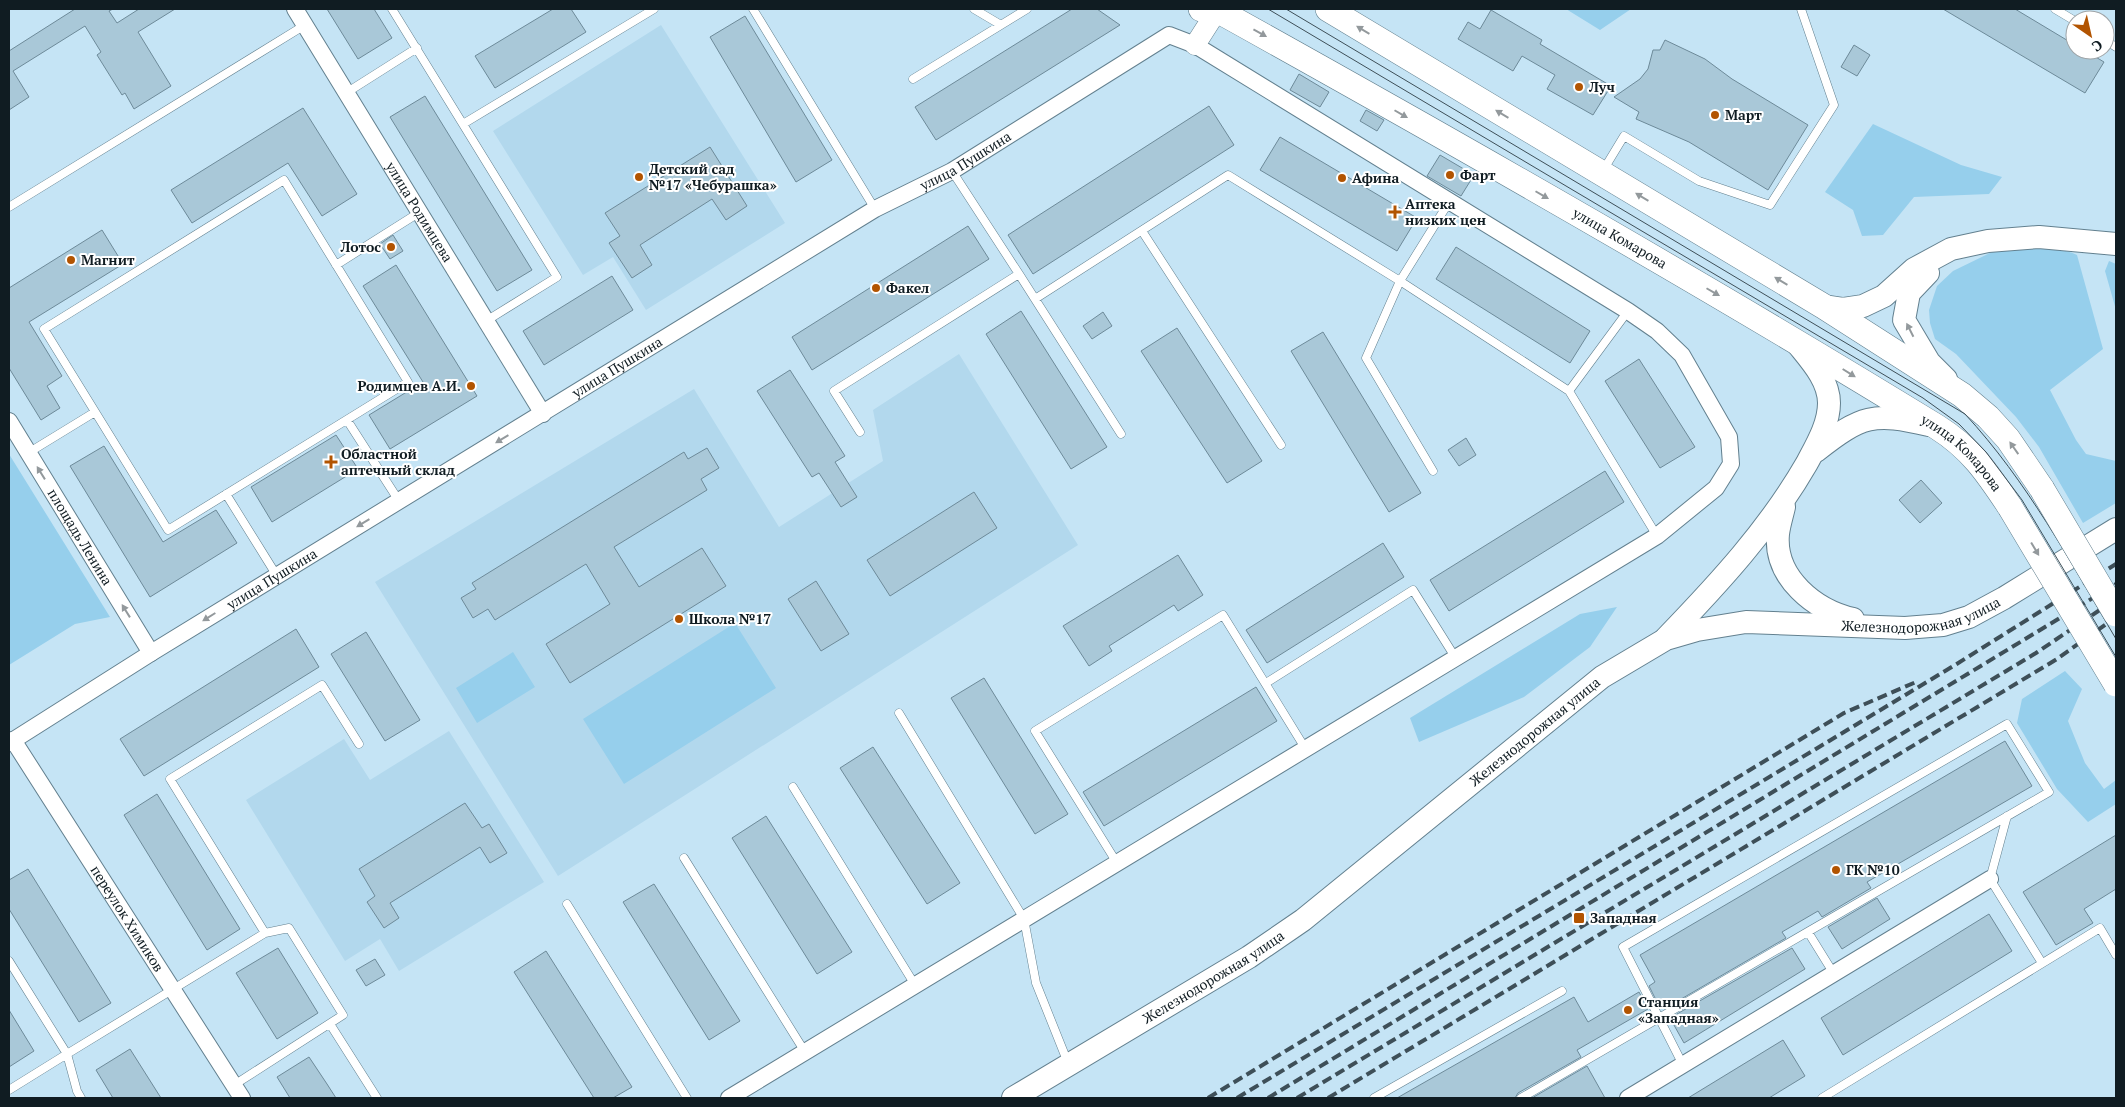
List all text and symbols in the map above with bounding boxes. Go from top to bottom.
north arrow [2065,10,2115,60]
one-way arrow [1357,25,1370,34]
one-way arrow [1253,29,1266,38]
text: С [2088,36,2107,57]
place label: Луч [1588,77,1615,96]
marker: Луч [1573,81,1585,93]
place label: Март [1725,105,1762,124]
one-way arrow [1395,109,1408,118]
one-way arrow [1496,109,1509,118]
marker: Март [1709,109,1721,121]
street label: улица Пушкина [916,126,1014,195]
street label: улица Родимцева [381,157,458,265]
place label: Детский сад №17 «Чебурашка» [649,159,777,194]
place label: Фарт [1460,165,1496,184]
place label: Афина [1352,168,1399,187]
marker: Фарт [1444,169,1456,181]
marker: Детский сад №17 «Чебурашка» [633,171,645,183]
marker: Афина [1336,172,1348,184]
one-way arrow [1536,190,1549,199]
one-way arrow [1635,193,1648,202]
place label: Аптека низких цен [1405,194,1486,229]
street label: улица Комарова [1569,202,1671,272]
marker: Аптека низких цен [1389,206,1401,218]
place label: Лотос [339,237,381,256]
marker: Лотос [385,241,397,253]
place label: Магнит [81,250,135,269]
marker: Магнит [65,254,77,266]
one-way arrow [1774,277,1787,286]
place label: Факел [886,278,929,297]
marker: Факел [870,282,882,294]
one-way arrow [1706,288,1719,297]
one-way arrow [1906,323,1914,337]
street label: улица Пушкина [567,332,666,402]
one-way arrow [1842,368,1855,377]
place label: Родимцев А.И. [357,376,461,395]
marker: Родимцев А.И. [465,380,477,392]
street label: улица Комарова [1917,409,2007,495]
one-way arrow [495,435,508,444]
one-way arrow [2009,442,2019,455]
place label: Областной аптечный склад [341,444,456,479]
marker: Областной аптечный склад [325,456,337,468]
one-way arrow [36,466,45,479]
street label: площадь Ленина [44,485,117,589]
one-way arrow [356,519,369,528]
one-way arrow [2031,542,2040,555]
street label: улица Пушкина [222,543,320,614]
street label: Железнодорожная улица [1841,592,2003,637]
one-way arrow [121,605,130,618]
place label: Школа №17 [689,609,771,628]
one-way arrow [203,613,216,622]
marker: Школа №17 [673,613,685,625]
street label: Железнодорожная улица [1465,672,1604,790]
place label: ГК №10 [1846,860,1900,879]
street label: переулок Химиков [87,861,169,975]
marker: ГК №10 [1830,864,1842,876]
place label: Западная [1590,908,1657,927]
marker: Западная [1572,911,1586,925]
street label: Железнодорожная улица [1139,926,1288,1028]
place label: Станция «Западная» [1638,992,1719,1027]
marker: Станция «Западная» [1622,1004,1634,1016]

